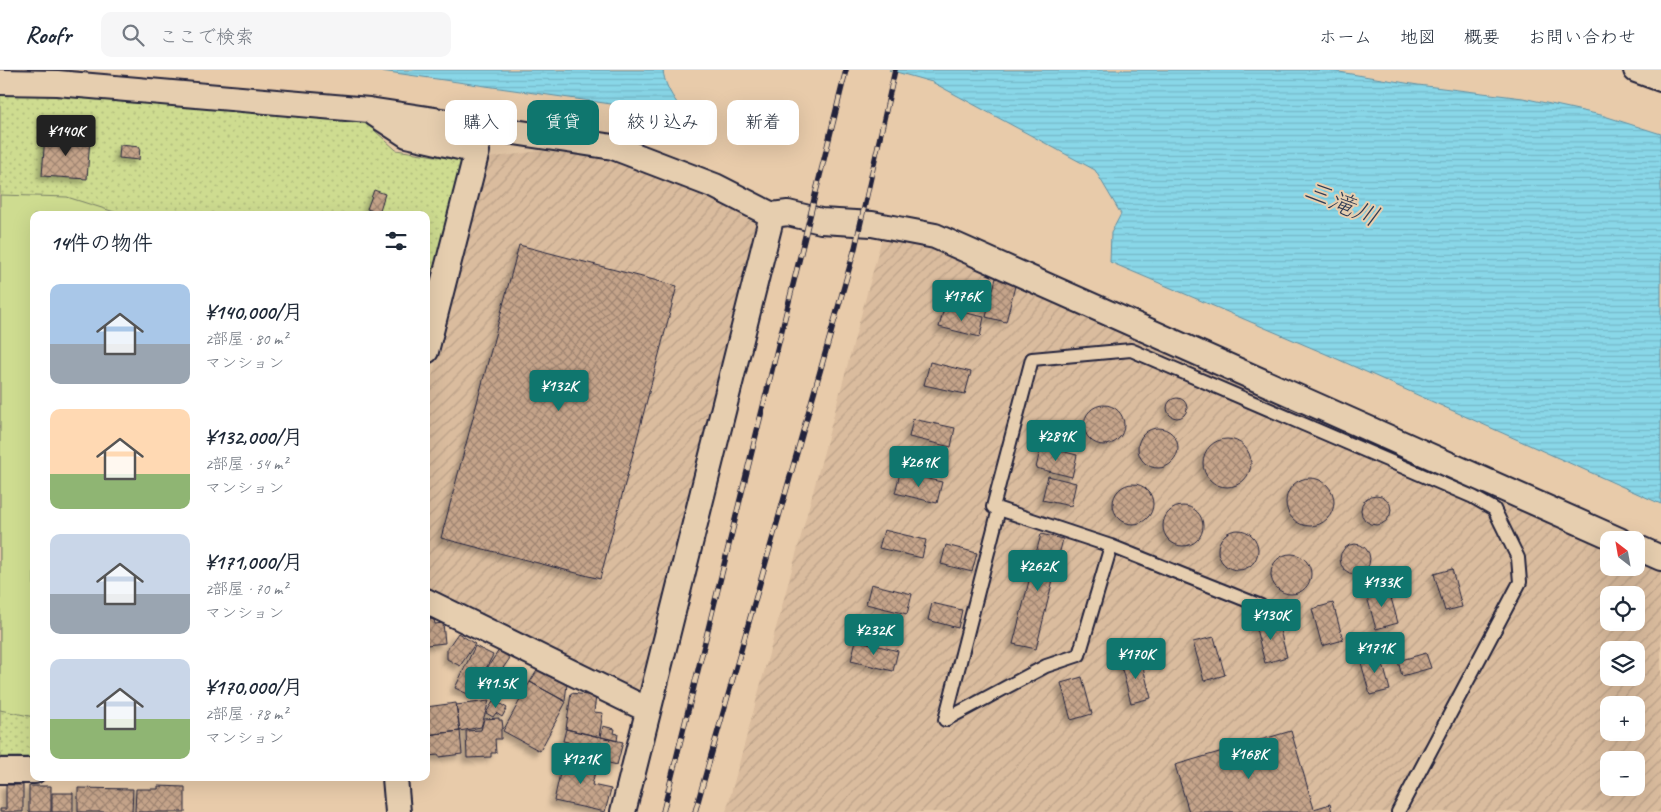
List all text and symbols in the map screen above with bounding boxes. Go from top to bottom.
search box [101,12,451,57]
text: Roofr [25,20,71,50]
icon: search [119,21,147,49]
text: ここで検索 [159,25,254,49]
text: ホーム [1319,26,1372,48]
text: 地図 [1400,26,1436,48]
text: 概要 [1464,26,1500,48]
text: お問い合わせ [1528,26,1636,48]
chip: 購入 [445,100,517,145]
chip: 賃貸 [527,100,599,145]
chip: 絞り込み [609,100,717,145]
chip: 新着 [727,100,799,145]
pin: ¥140K [31,114,101,157]
text: ¥140K [48,121,84,141]
water label: 三滝川 [1299,173,1384,234]
icon: filters [382,227,410,255]
text: 14件の物件 [50,230,153,256]
pin: ¥176K [927,280,997,322]
text: ¥176K [943,286,981,306]
text: ¥140,000/月 [205,299,303,325]
icon: home [90,304,150,364]
text: 2部屋 · 80 m² [205,329,287,349]
text: マンション [205,353,284,373]
pin: ¥132K [524,370,594,412]
text: ¥132K [541,376,577,396]
pin: ¥289K [1021,420,1091,462]
text: ¥132,000/月 [205,424,303,450]
text: ¥289K [1038,426,1074,446]
icon: home [90,429,150,489]
pin: ¥269K [884,446,954,488]
text: ¥269K [900,452,938,472]
text: 2部屋 · 54 m² [205,454,287,474]
text: マンション [205,478,284,498]
north arrow [1600,531,1645,576]
map controls [1600,531,1645,796]
text: ¥171,000/月 [205,549,303,575]
pin: ¥262K [1003,550,1073,592]
icon: home [90,554,150,614]
text: ¥262K [1019,556,1057,576]
pin: ¥133K [1347,566,1417,608]
text: ¥133K [1364,572,1400,592]
text: 2部屋 · 70 m² [205,579,287,599]
button: locate [1600,586,1645,631]
pin: ¥130K [1236,598,1306,641]
text: マンション [205,603,284,623]
text: ¥130K [1253,605,1289,625]
pin: ¥232K [839,614,909,656]
text: ¥232K [856,620,892,640]
pin: ¥171K [1340,632,1410,674]
pin: ¥170K [1101,638,1171,680]
text: ¥171K [1357,638,1393,658]
button: layers [1600,641,1645,686]
text: ¥170K [1118,644,1154,664]
pin: ¥91.5K [455,666,537,709]
text: ¥91.5K [476,673,516,693]
text: ¥170,000/月 [205,674,303,700]
icon: home [90,679,150,739]
button: + [1600,696,1645,741]
text: 2部屋 · 78 m² [205,704,287,724]
text: マンション [205,728,284,748]
pin: ¥168K [1214,738,1284,780]
pin: ¥121K [546,742,616,785]
text: ¥168K [1230,744,1268,764]
text: ¥121K [563,749,599,769]
button: − [1600,751,1645,796]

